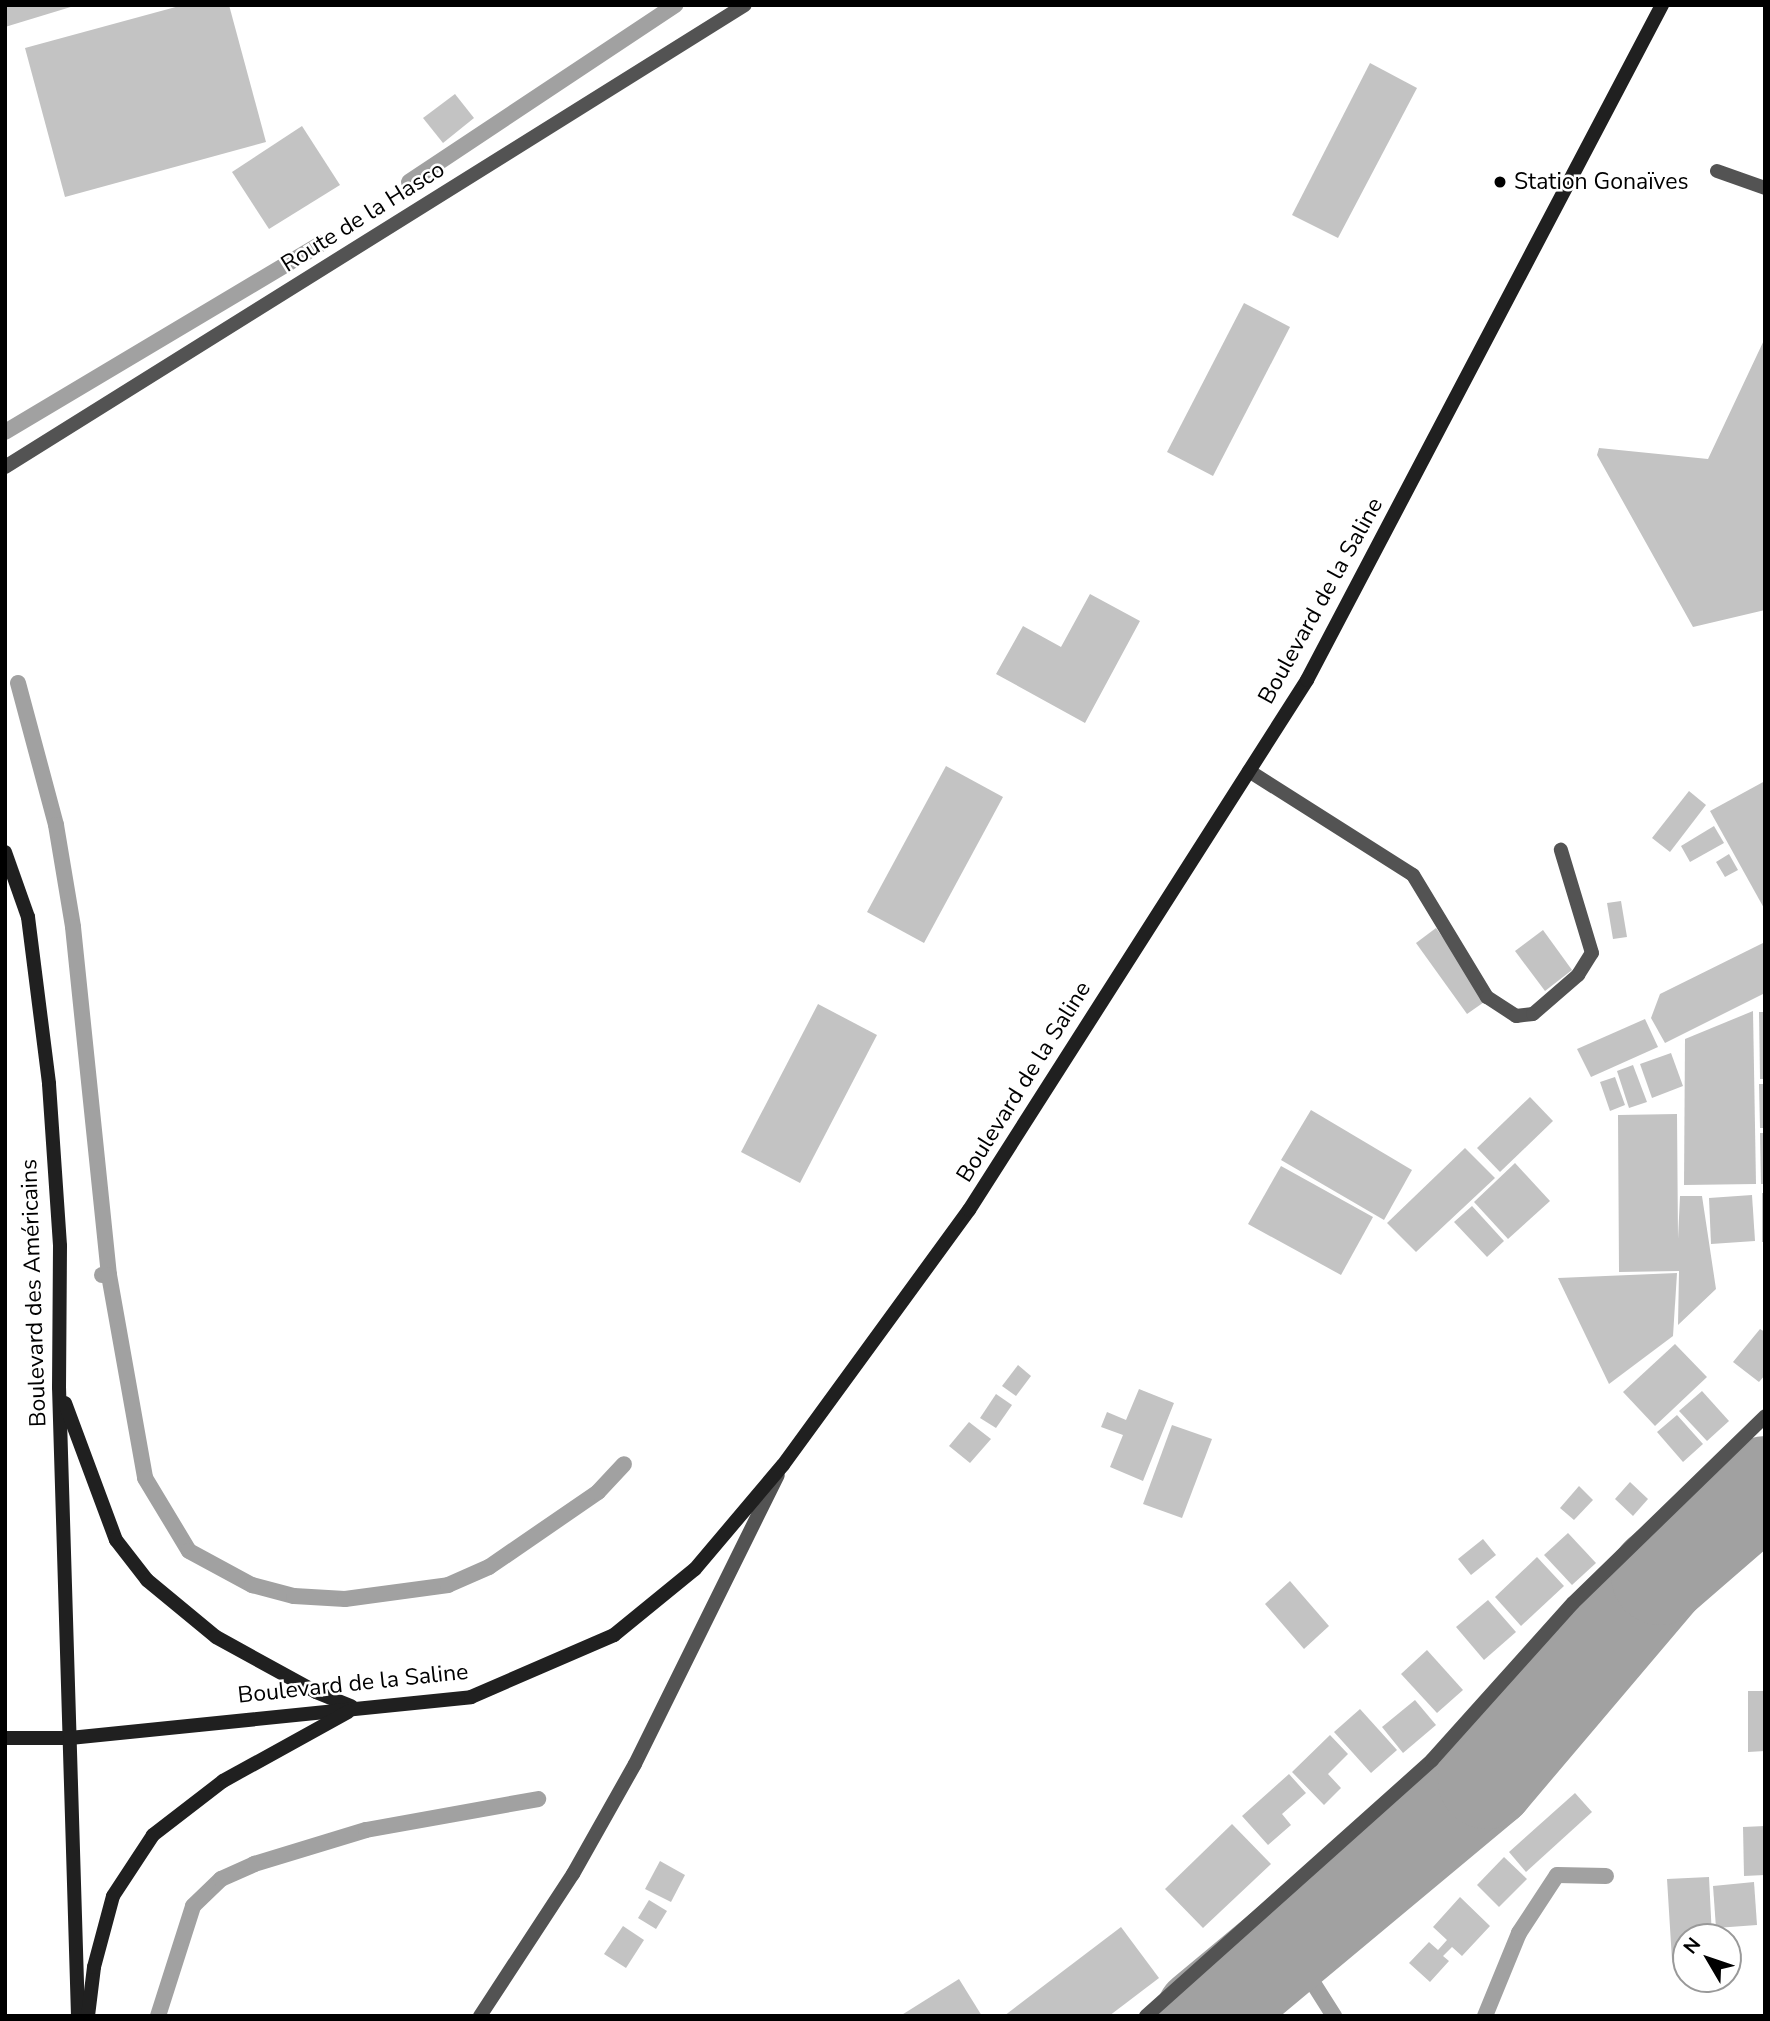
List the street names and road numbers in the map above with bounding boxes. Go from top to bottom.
street label: Route de la Hasco [276,156,450,278]
street label: Boulevard de la Saline [1253,493,1389,709]
street label: Boulevard de la Saline [951,977,1097,1187]
street label: Boulevard des Américains [16,1158,52,1428]
street label: Boulevard de la Saline [236,1658,470,1710]

